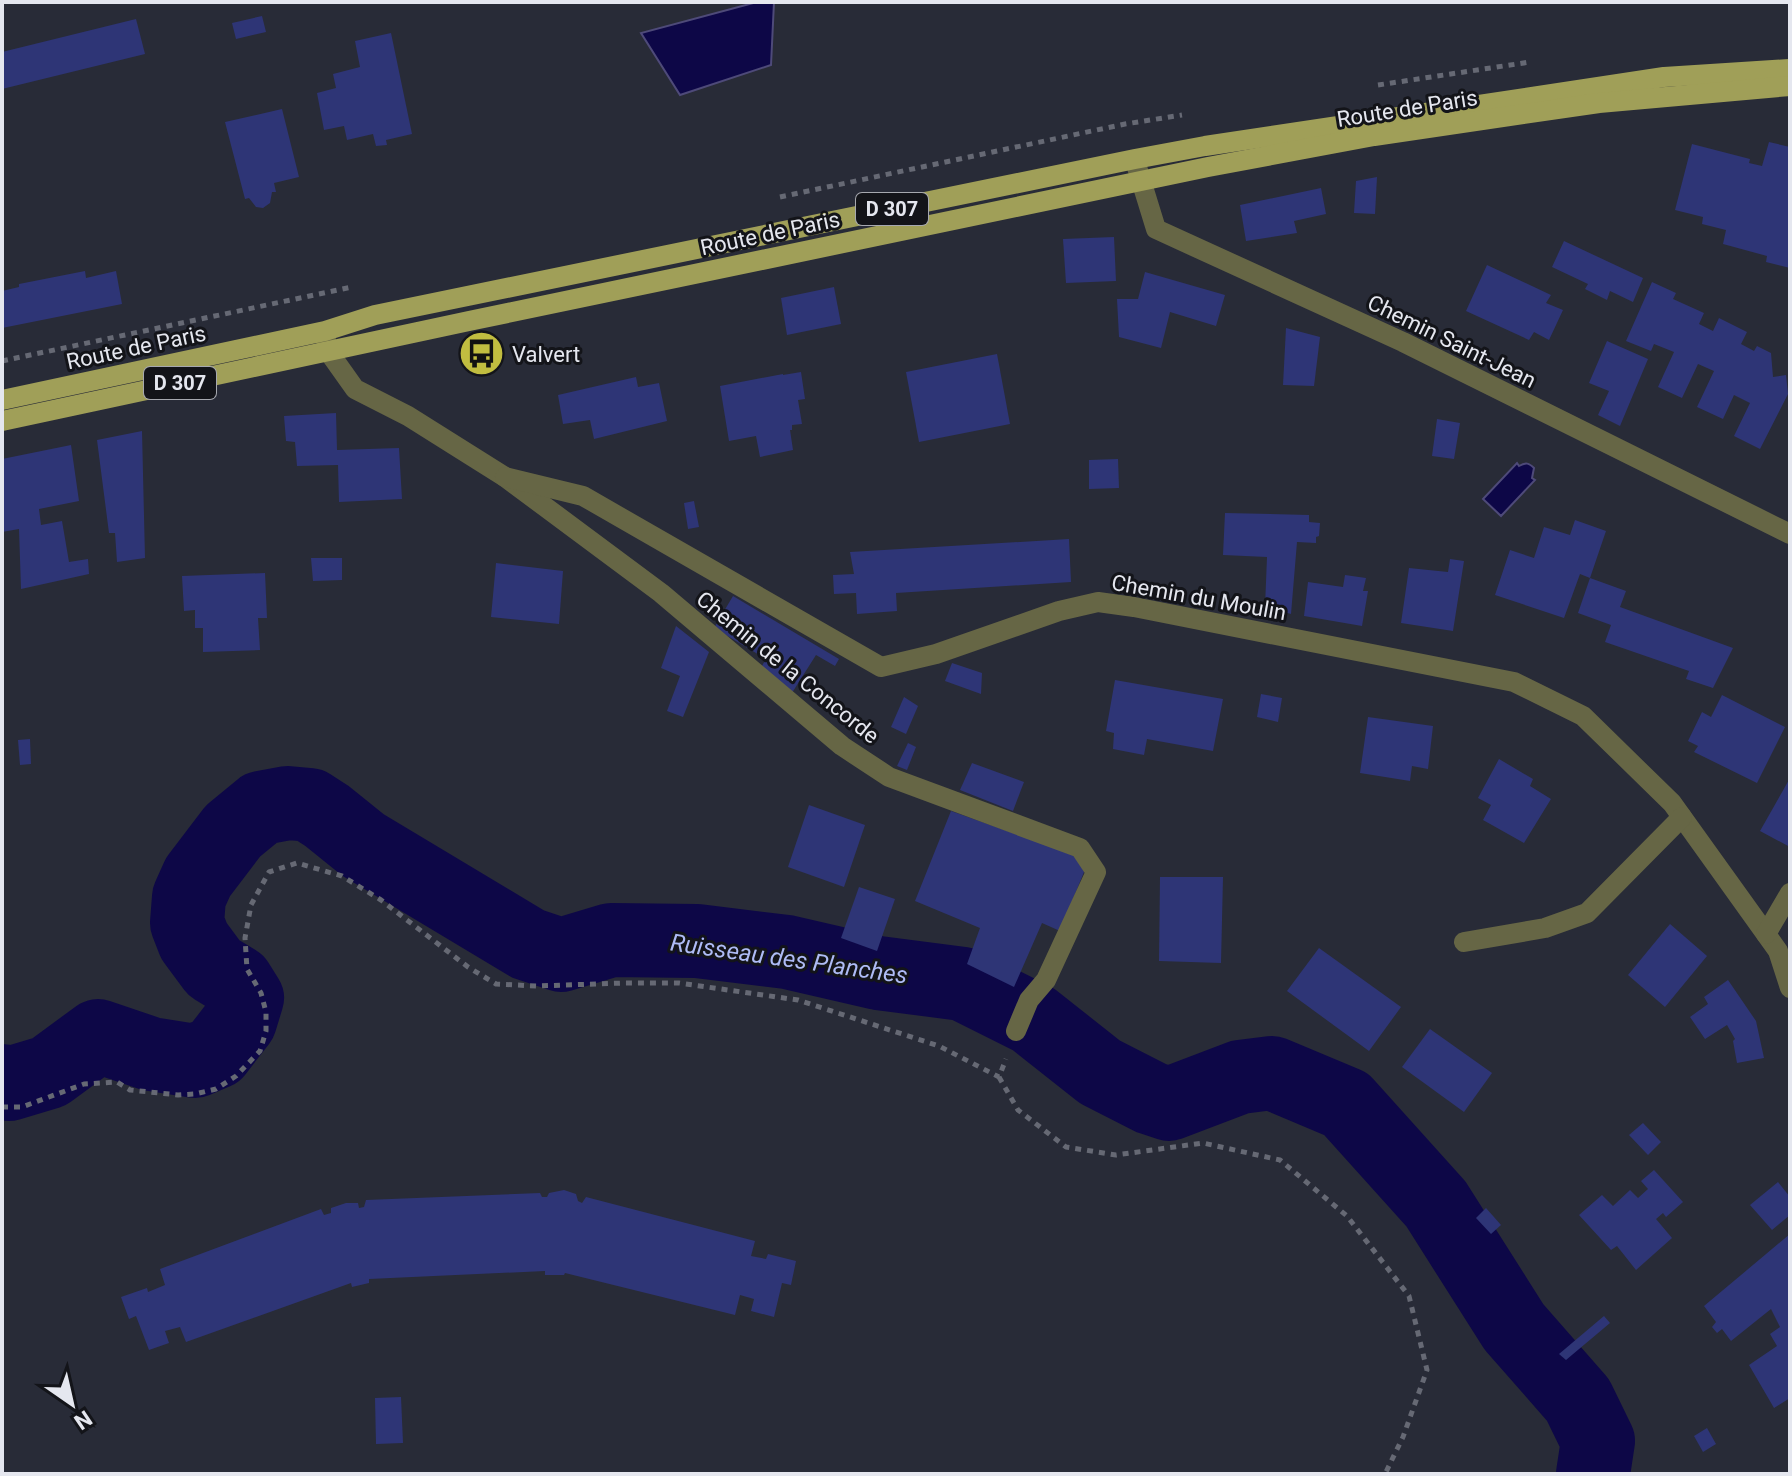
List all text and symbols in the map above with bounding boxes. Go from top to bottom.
street label: Route de Paris [1335,85,1479,132]
road number: D 307 [856,193,928,225]
street label: Route de Paris [698,207,842,260]
street label: Chemin Saint-Jean [1364,290,1540,393]
street label: Route de Paris [64,321,208,374]
bus stop icon: Valvert [457,330,505,378]
place label: Valvert [512,342,580,367]
road number: D 307 [144,367,216,399]
street label: Chemin du Moulin [1110,570,1288,625]
street label: Chemin de la Concorde [692,586,884,749]
water label: Ruisseau des Planches [669,928,909,990]
north arrow [32,1364,112,1444]
text: N [69,1405,96,1435]

